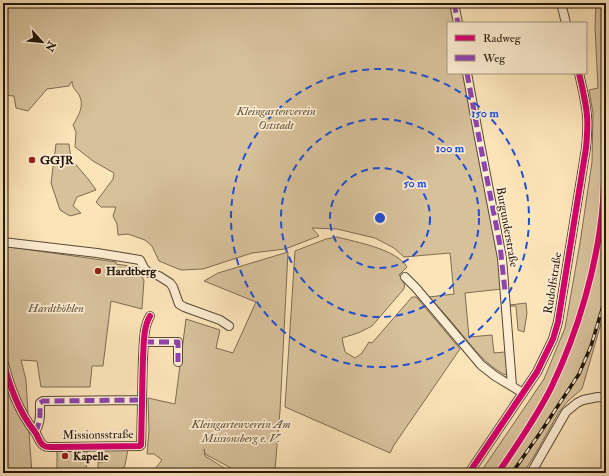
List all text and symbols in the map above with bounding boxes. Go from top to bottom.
north arrow [22,22,62,62]
legend [447,22,587,74]
text: Radweg [483,31,522,46]
text: N [42,38,59,55]
text: Weg [482,51,506,66]
park label: Kleingartenverein Oststadt [235,104,316,133]
text: 150 m [471,106,499,121]
text: 100 m [436,141,465,156]
place label: GGJR [40,153,75,168]
marker: GGJR [27,155,37,165]
text: 50 m [403,176,427,191]
street label: Burgunderstraße [493,186,521,268]
centre of rings [373,211,387,225]
street label: Rudolfstraße [541,251,565,315]
place label: Hardtberg [106,264,157,279]
marker: Hardtberg [93,266,103,276]
park label: Hardthöhlen [27,301,84,316]
park label: Kleingartenverein Am Missionsberg e. V. [191,417,290,446]
street label: Missionsstraße [62,427,134,443]
place label: Kapelle [73,449,110,464]
marker: Kapelle [60,451,70,461]

